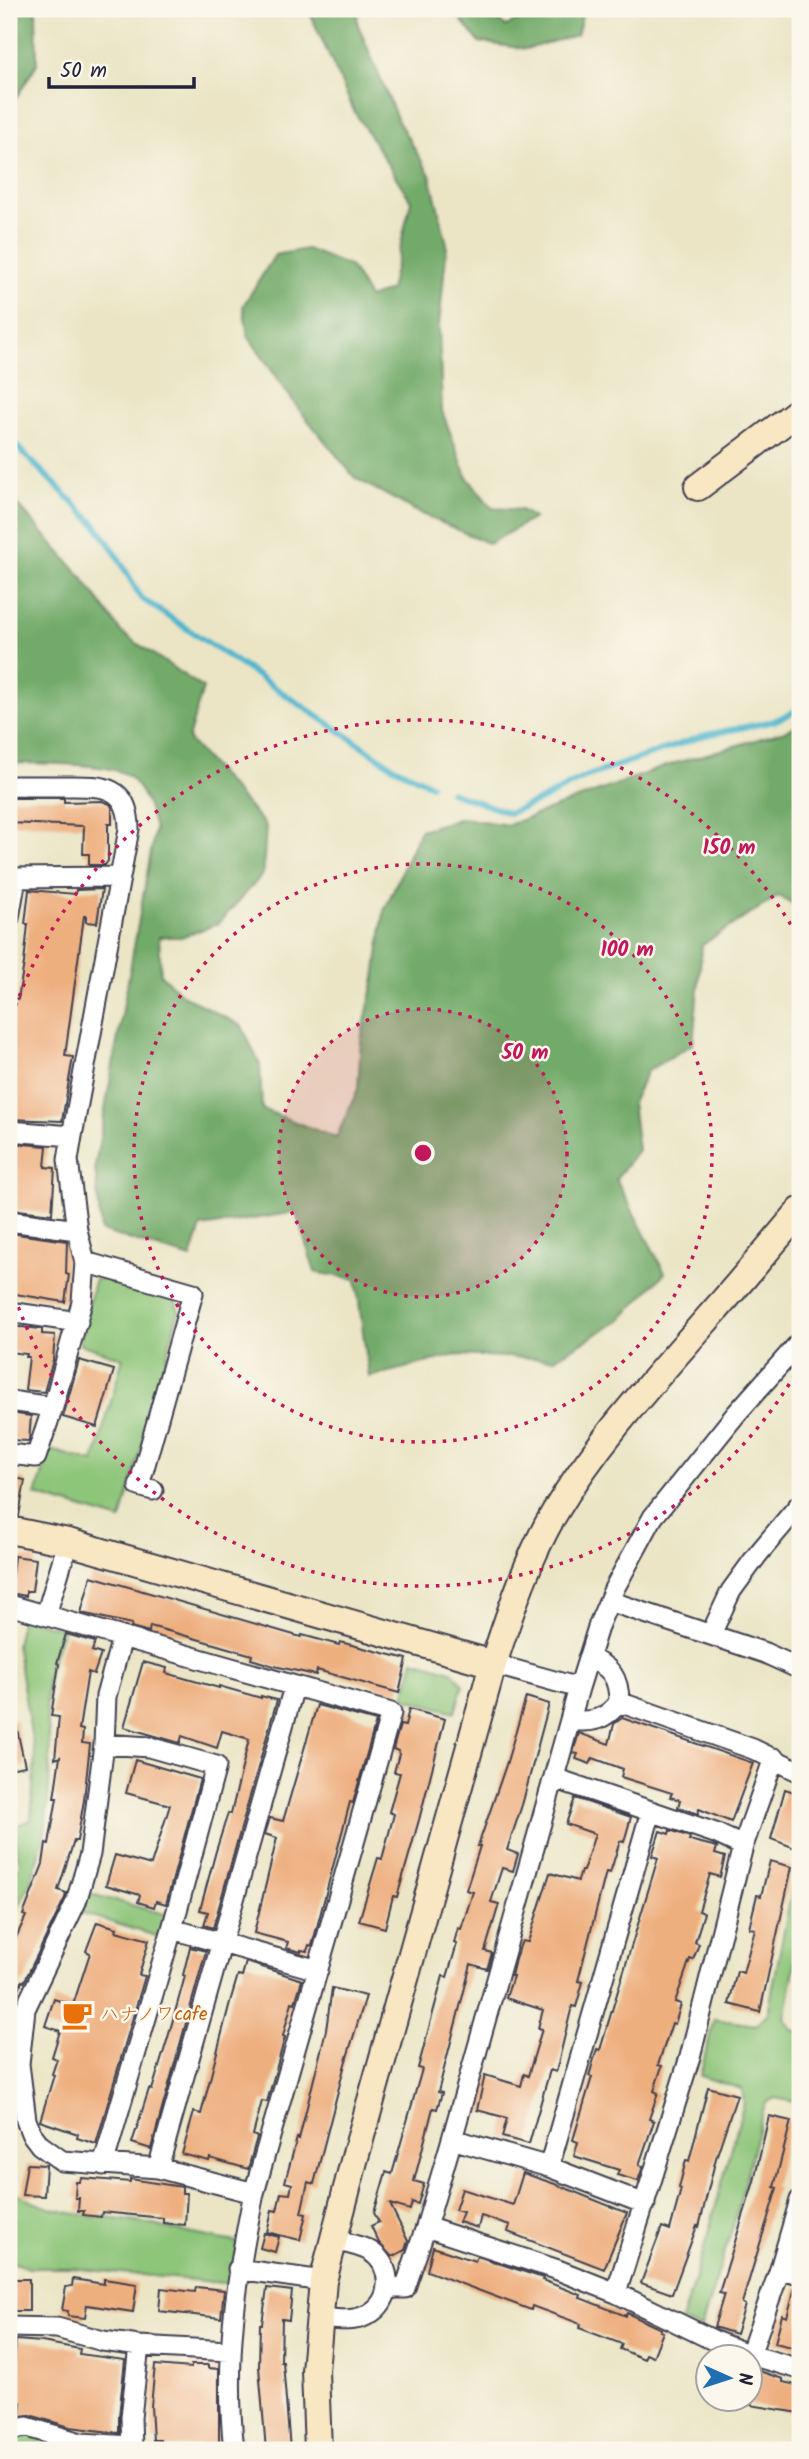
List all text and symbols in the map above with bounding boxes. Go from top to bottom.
scale bar [49,46,194,90]
text: 50 m [60,55,107,88]
text: 150 m [702,832,756,865]
text: 100 m [600,934,654,967]
text: 50 m [501,1037,548,1070]
centre of rings [411,1141,435,1165]
cafe icon: ハナノワcafe [60,1998,94,2032]
place label: ハナノワcafe [100,2000,208,2030]
north arrow [694,2344,764,2414]
text: N [729,2372,759,2386]

